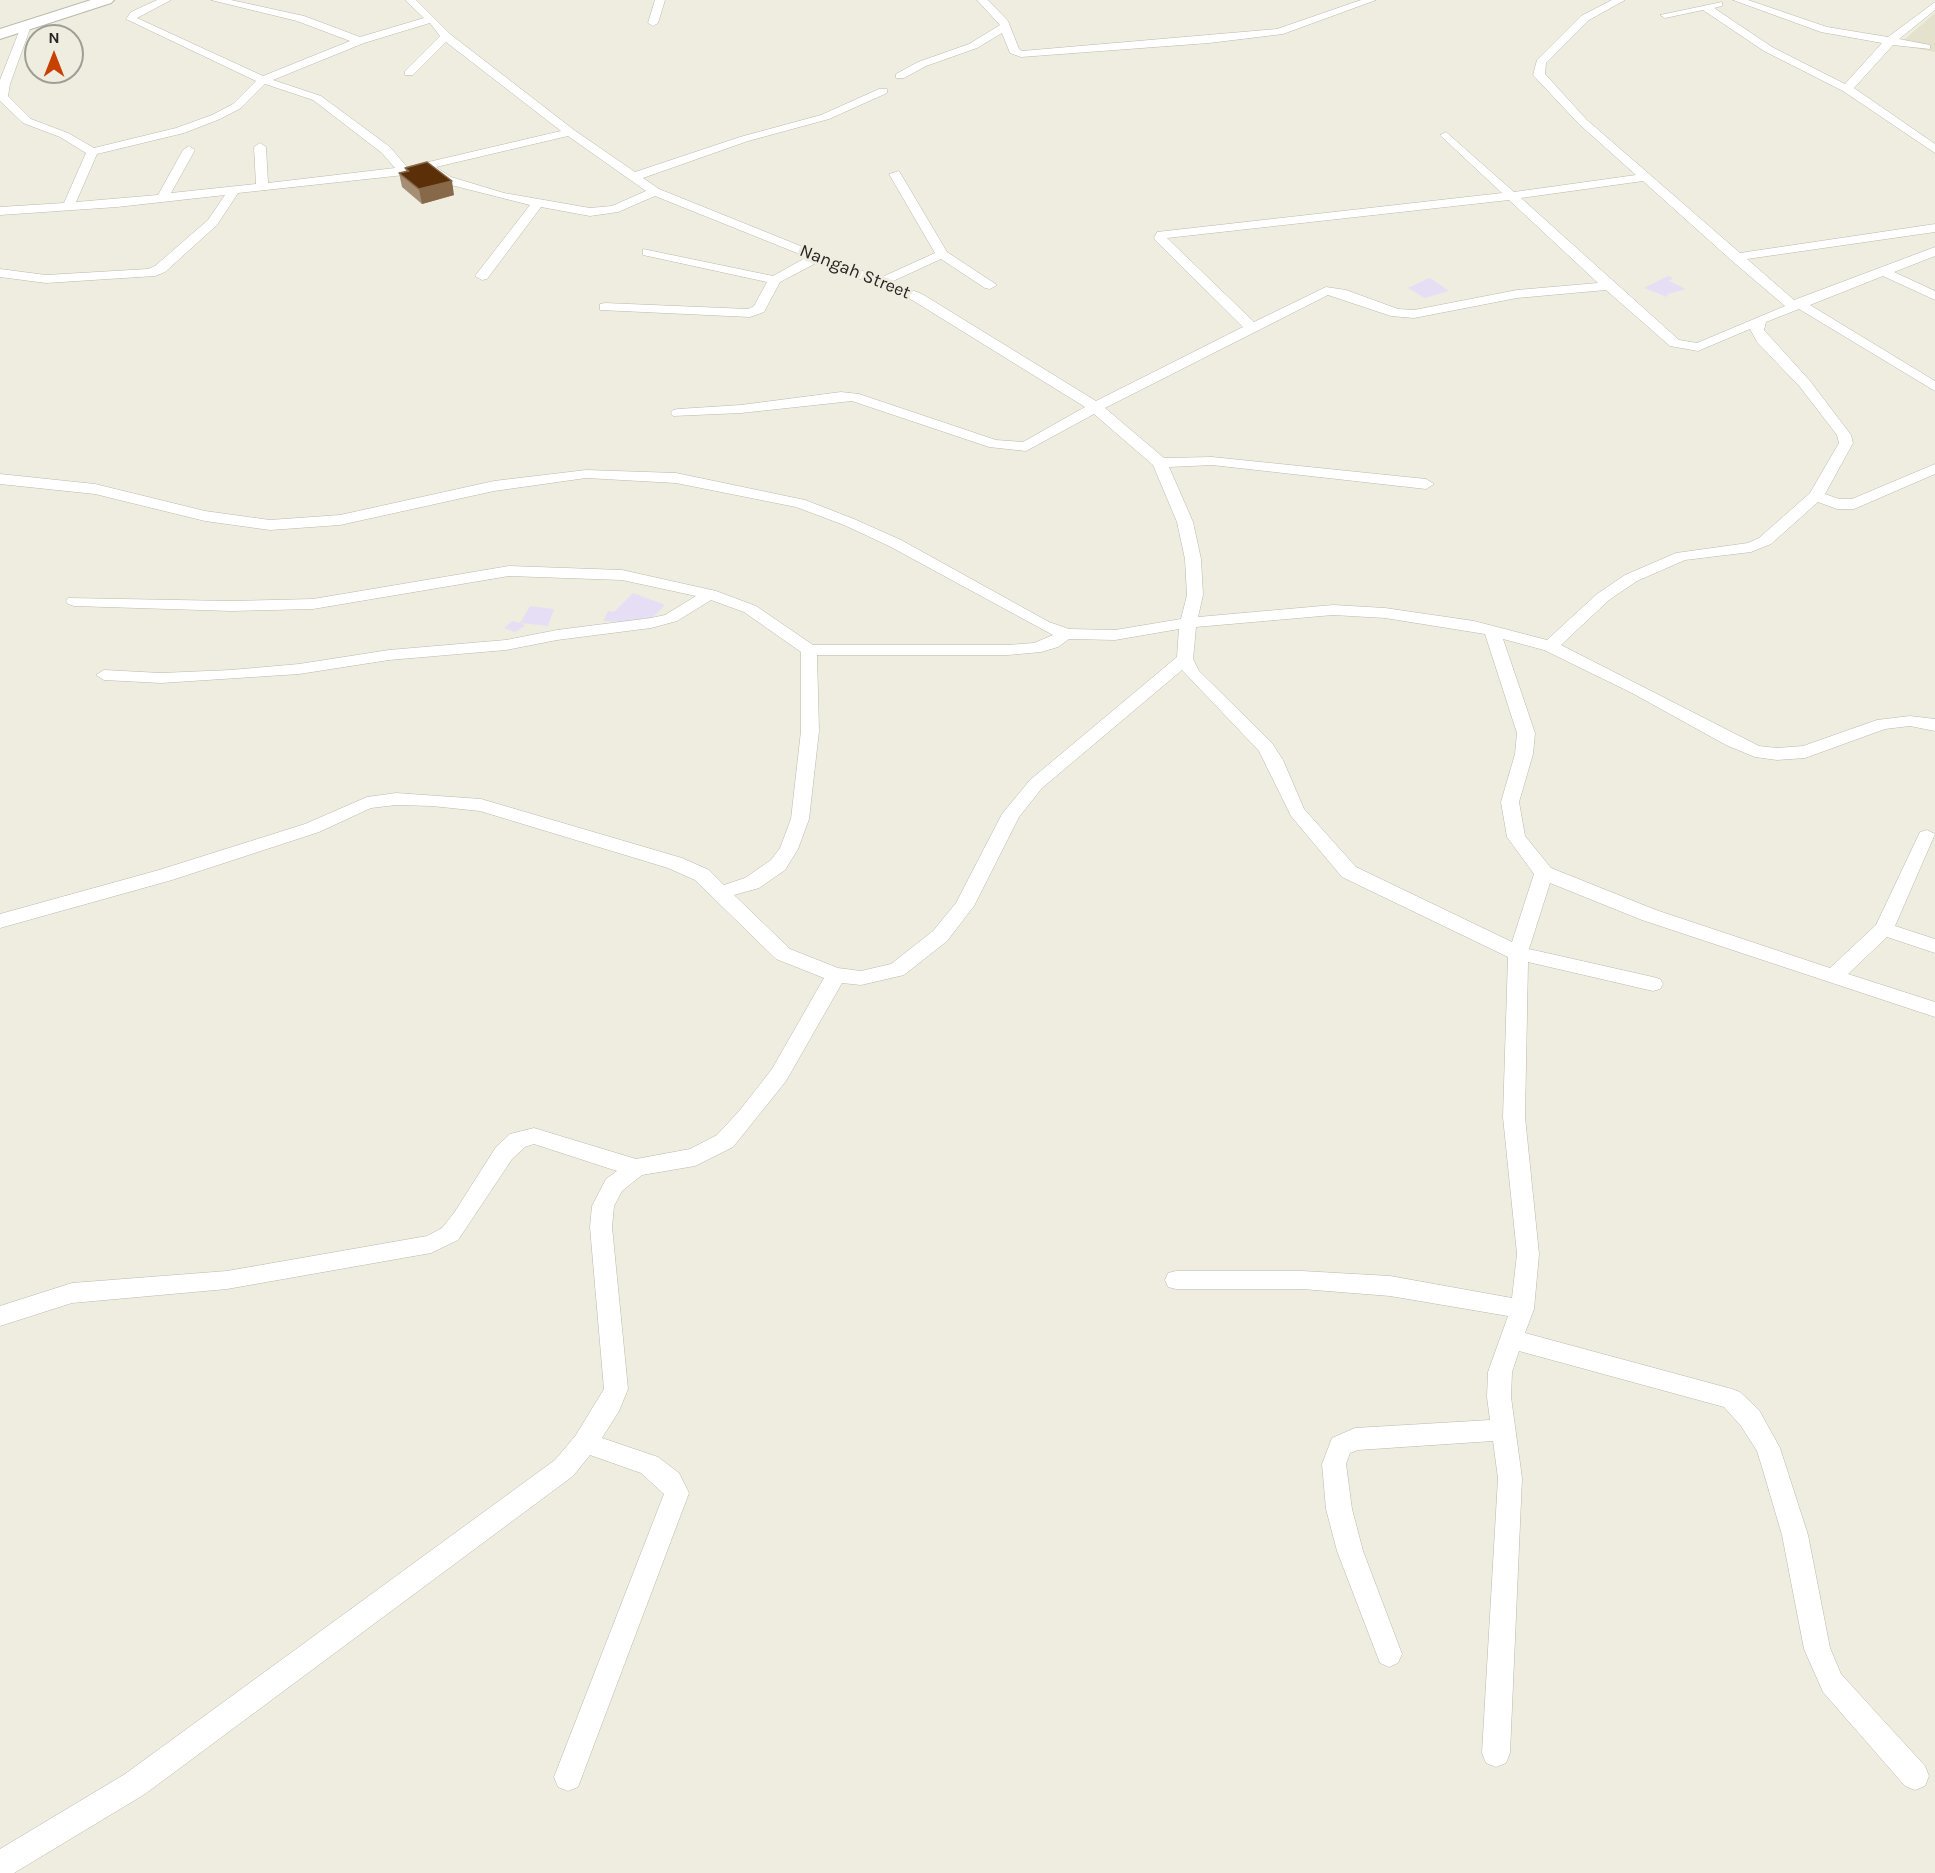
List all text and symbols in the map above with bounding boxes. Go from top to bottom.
north arrow [24,24,84,84]
text: N [48,28,60,47]
street label: Nangah Street [796,240,914,304]

